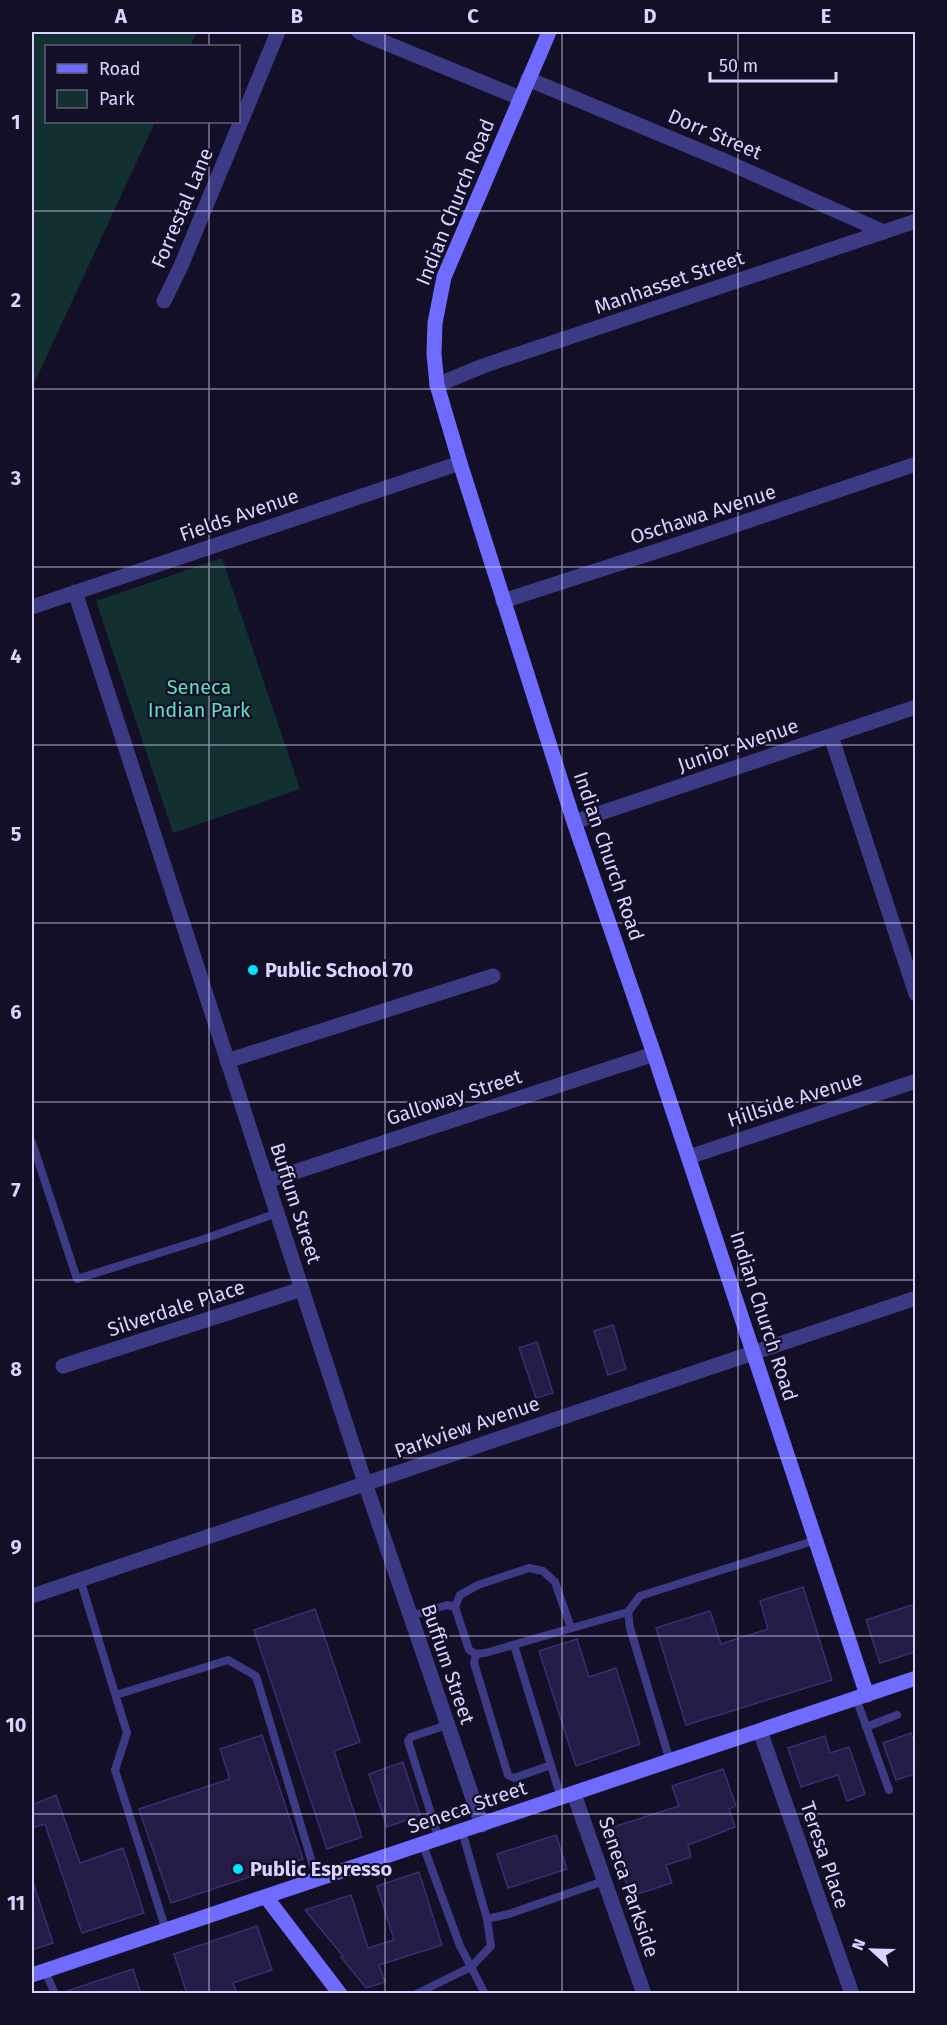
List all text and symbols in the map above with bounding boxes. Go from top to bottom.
text: A [114,4,128,28]
text: B [291,4,303,28]
text: C [467,4,479,28]
text: D [643,4,657,28]
text: E [821,4,831,28]
legend [45,45,240,123]
scale bar [710,45,836,83]
text: 50 m [719,55,758,77]
text: Road [99,58,141,80]
text: Park [99,88,135,110]
street label: Dorr Street [664,104,766,165]
text: 1 [11,110,21,134]
street label: Indian Church Road [411,115,499,289]
street label: Forrestal Lane [146,144,218,272]
street label: Manhasset Street [591,245,748,319]
text: 2 [11,288,21,312]
text: 3 [10,466,21,490]
street label: Oschawa Avenue [627,479,779,549]
street label: Fields Avenue [176,483,302,547]
text: 4 [10,644,22,668]
park label: Seneca Indian Park [148,675,251,722]
street label: Junior Avenue [674,713,802,777]
street label: Indian Church Road [569,768,649,944]
text: 5 [11,822,22,846]
place label: Public School 70 [265,958,413,982]
marker: Public School 70 [246,963,260,977]
text: 6 [10,1000,22,1024]
street label: Galloway Street [383,1064,525,1130]
street label: Hillside Avenue [724,1066,866,1132]
street label: Buffum Street [265,1140,327,1267]
text: 7 [11,1178,21,1202]
street label: Indian Church Road [725,1228,803,1404]
street label: Silverdale Place [104,1275,248,1341]
text: 8 [10,1357,22,1381]
street label: Parkview Avenue [391,1391,543,1463]
text: 9 [10,1535,22,1559]
street label: Buffum Street [416,1601,480,1728]
text: 10 [6,1713,26,1737]
street label: Seneca Street [404,1775,530,1839]
street label: Teresa Place [795,1798,855,1912]
street label: Seneca Parkside [594,1814,664,1960]
place label: Public Espresso [250,1857,392,1881]
marker: Public Espresso [231,1862,245,1876]
text: 11 [7,1891,25,1915]
north arrow [842,1920,902,1980]
text: N [848,1936,869,1953]

